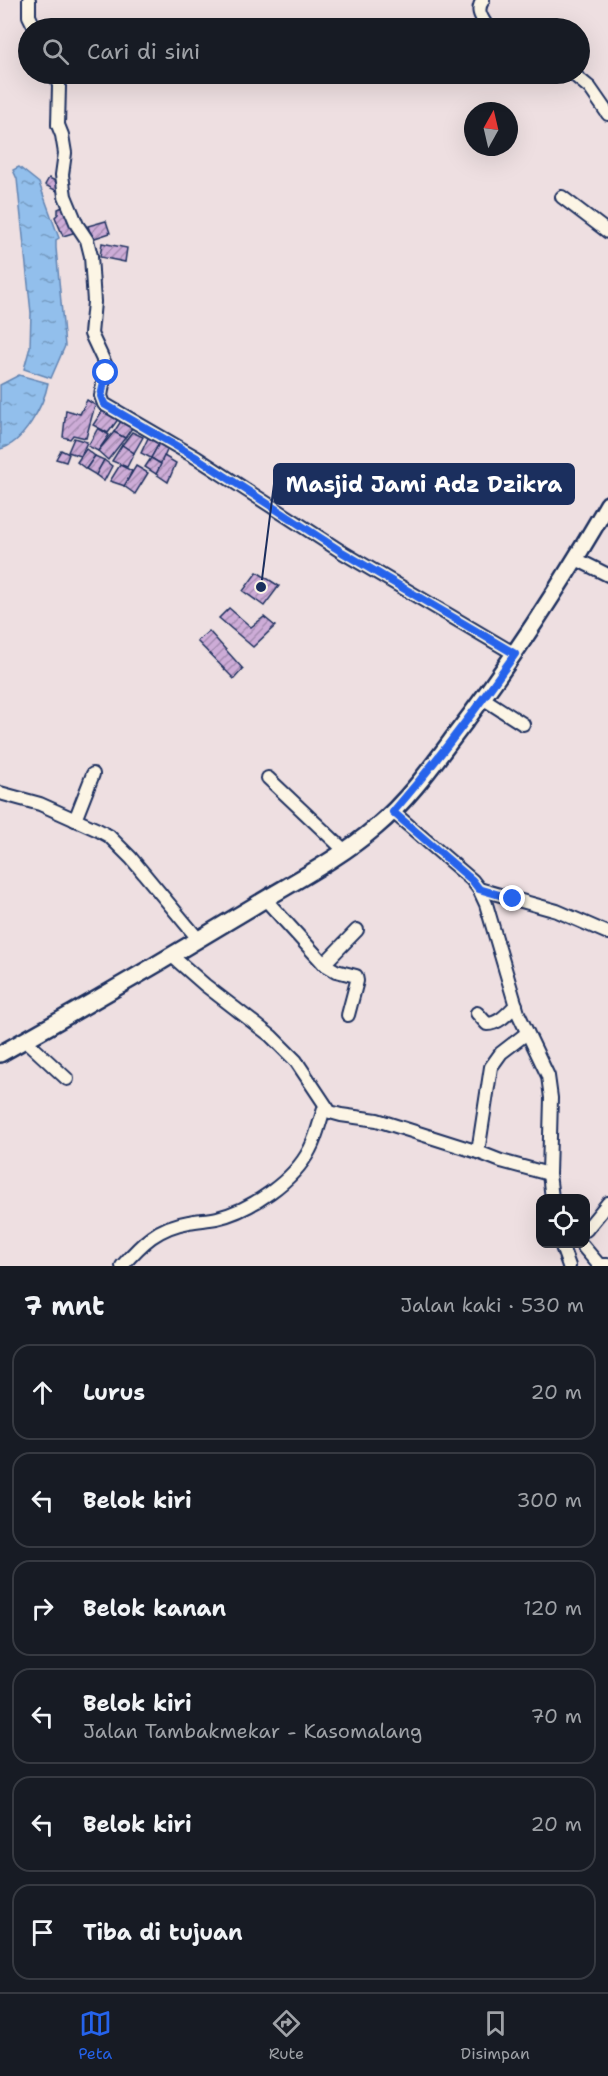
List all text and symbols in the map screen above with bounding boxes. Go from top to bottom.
search box [18,18,590,84]
icon: search [39,35,72,68]
text: Cari di sini [87,37,200,66]
north arrow [464,102,518,156]
route start [92,359,118,385]
callout: Masjid Jami Adz Dzikra [274,464,574,504]
text: Masjid Jami Adz Dzikra [286,470,562,499]
route end [499,885,525,911]
map controls [536,1194,590,1248]
button: locate [536,1194,590,1248]
text: 7 mnt [24,1288,104,1323]
text: Jalan kaki · 530 m [400,1292,584,1318]
icon: ahead [26,1376,59,1409]
text: Lurus [83,1378,145,1407]
text: 20 m [531,1379,582,1405]
icon: left [26,1484,59,1517]
text: Belok kiri [83,1486,192,1515]
text: 300 m [516,1487,582,1513]
icon: right [26,1592,59,1625]
text: Belok kanan [83,1594,226,1623]
text: 120 m [523,1595,582,1621]
text: Belok kiri [83,1689,192,1718]
icon: left [26,1700,59,1733]
text: 70 m [530,1703,582,1729]
text: Jalan Tambakmekar - Kasomalang [83,1718,422,1744]
icon: left [26,1808,59,1841]
text: Belok kiri [83,1810,192,1839]
text: 20 m [531,1811,582,1837]
icon: arrive [26,1916,59,1949]
text: Tiba di tujuan [83,1918,243,1947]
tab: Peta [78,2007,112,2064]
tab: Rute [269,2007,304,2064]
tab: Disimpan [461,2007,530,2064]

